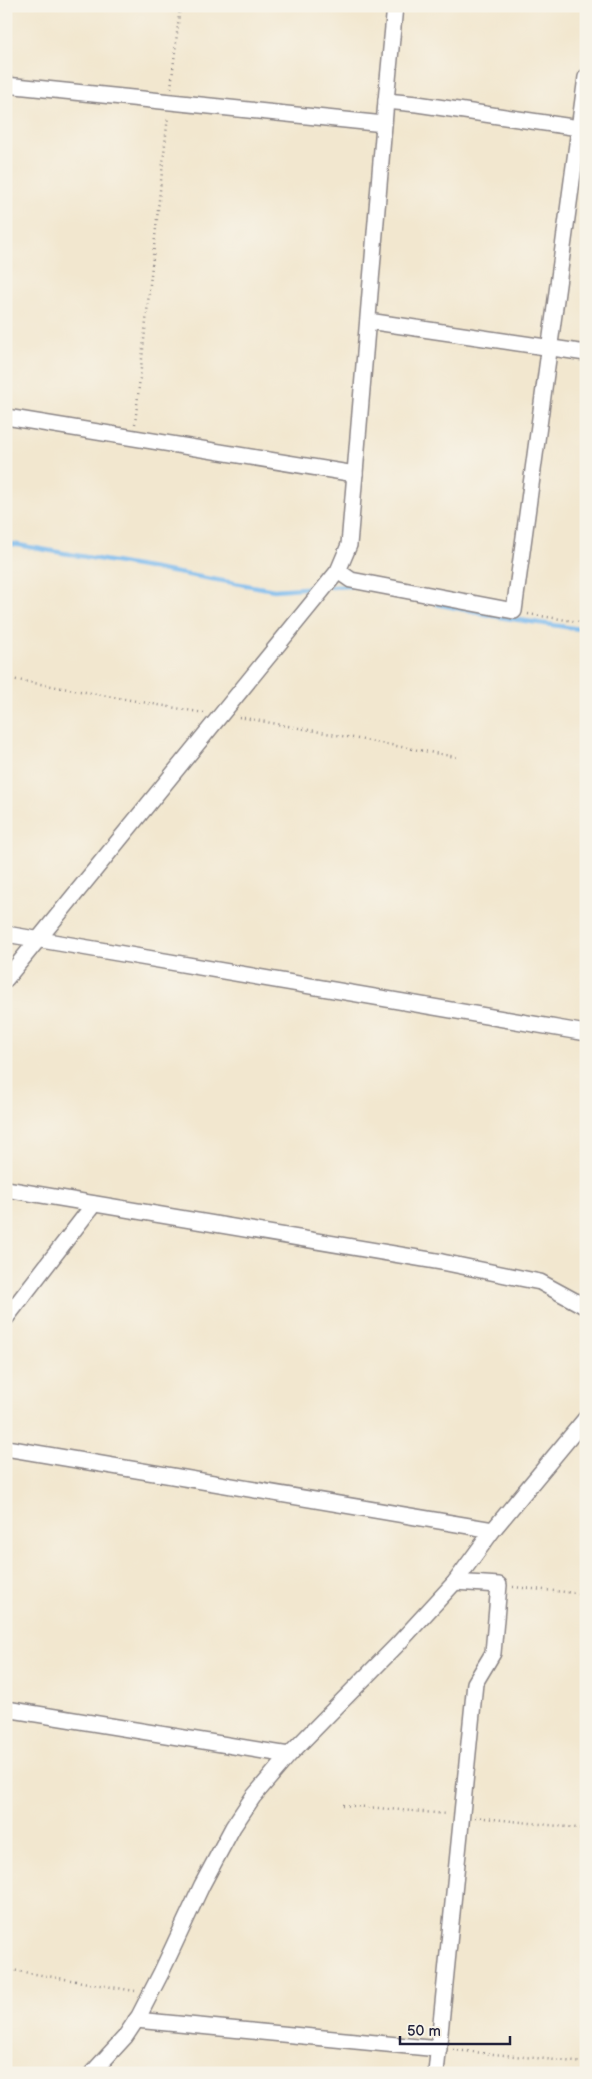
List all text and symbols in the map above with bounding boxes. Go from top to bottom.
scale bar [400,2014,510,2046]
text: 50 m [407,2022,441,2041]

